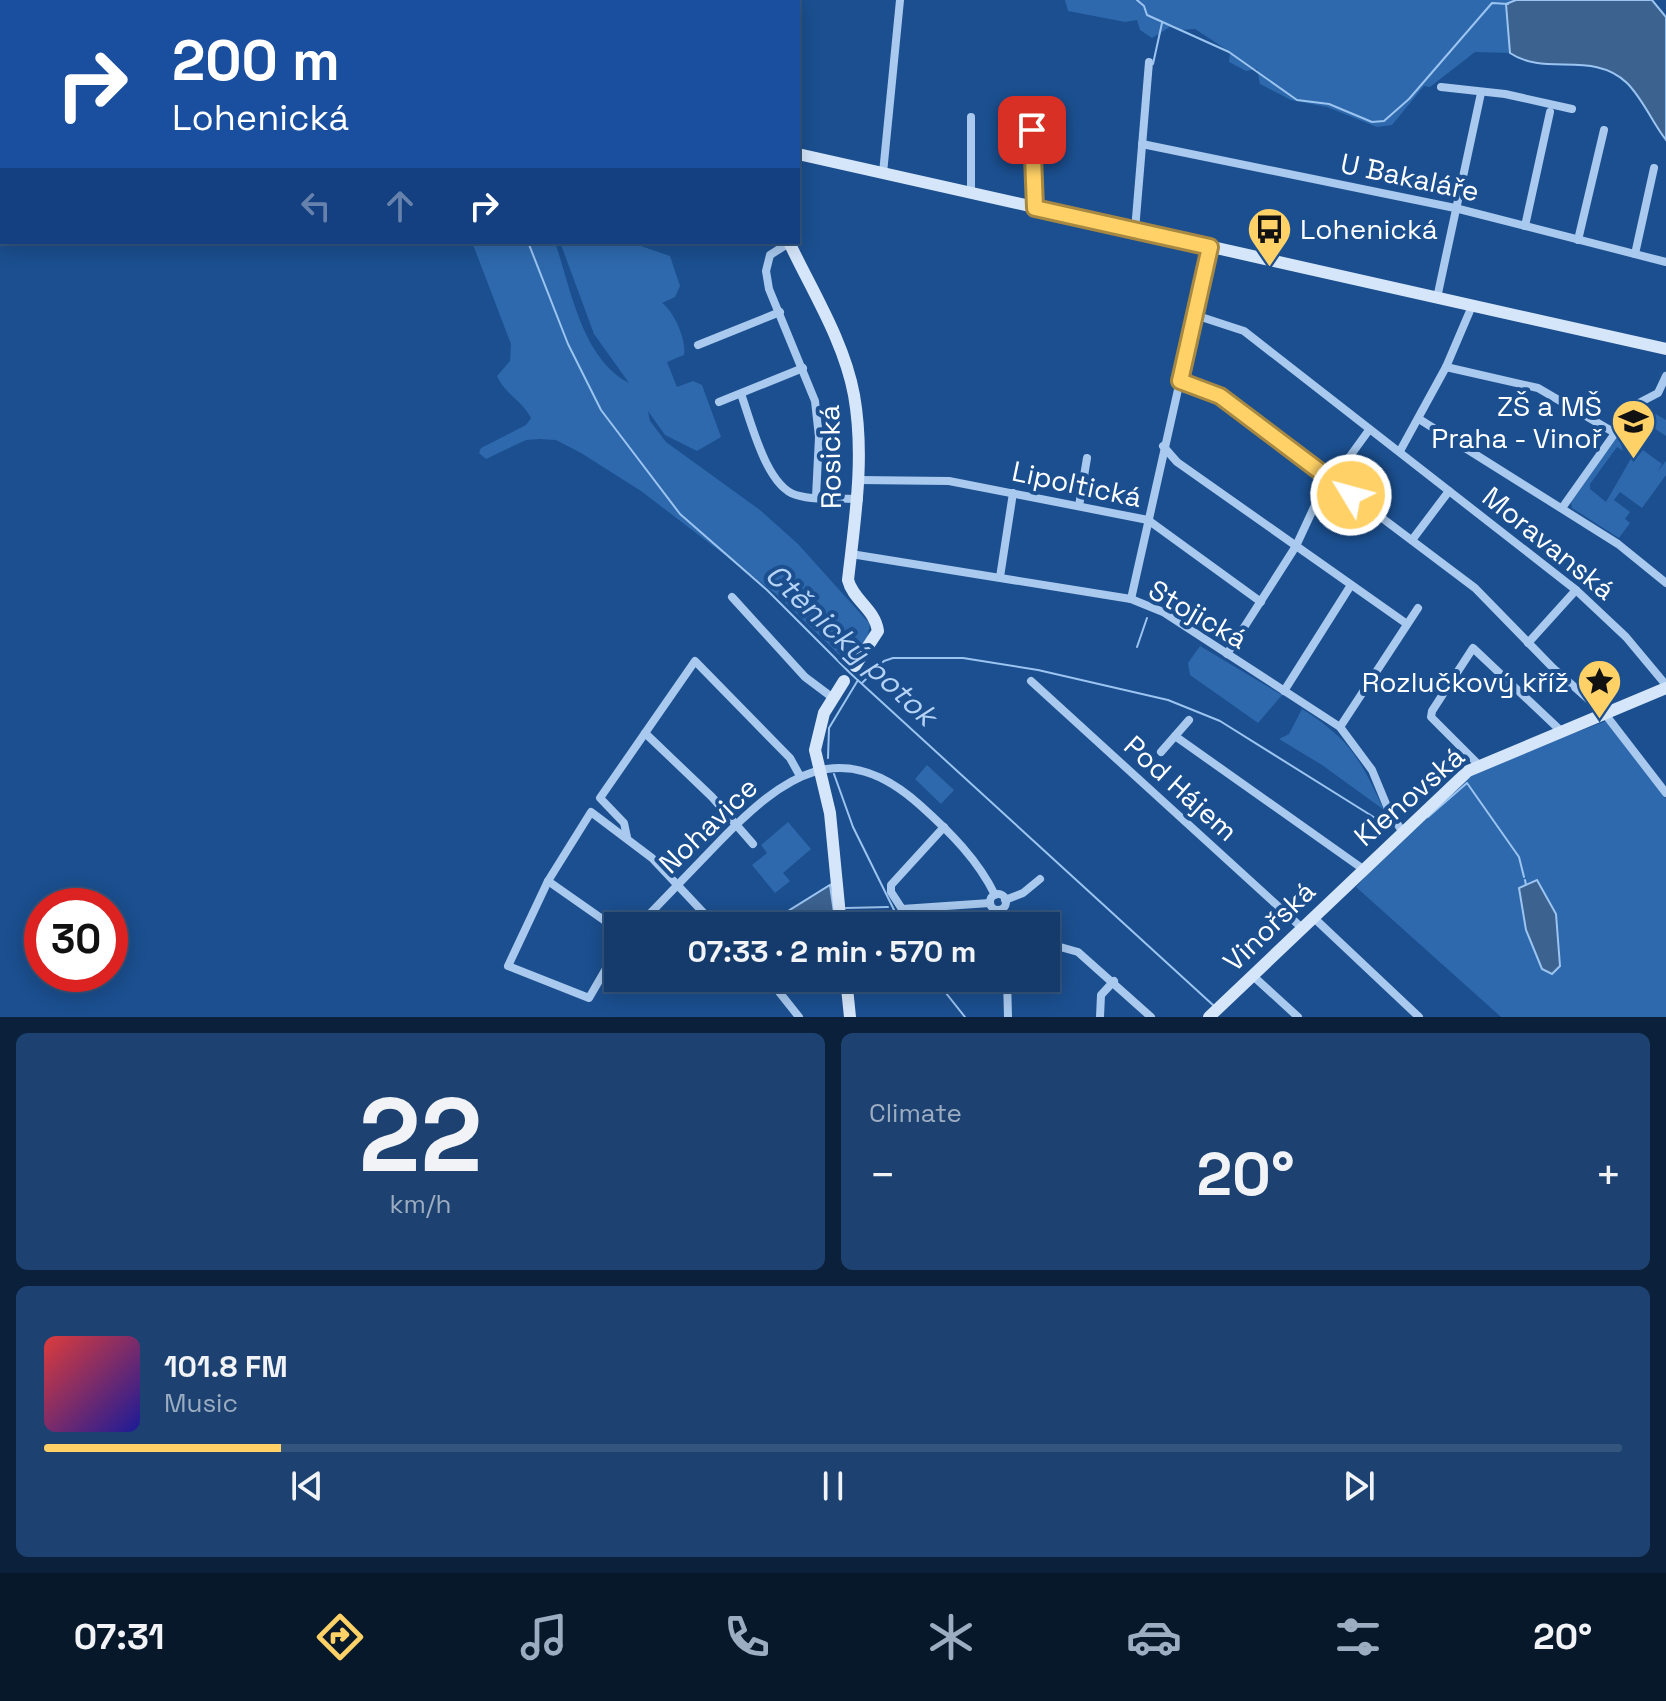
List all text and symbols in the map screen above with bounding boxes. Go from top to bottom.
text: 200 m [172,25,340,96]
icon: right [40,32,144,136]
text: Lohenická [172,95,349,141]
pin [998,96,1066,164]
icon: arrive [1010,108,1054,152]
street label: U Bakaláře [1337,145,1483,209]
icon: left [294,184,338,228]
icon: ahead [378,184,422,228]
icon: right [462,184,506,228]
bus stop icon: Lohenická [1245,205,1293,268]
place label: Lohenická [1300,211,1438,247]
place label: ZŠ a MŠ Praha - Vinoř [1431,388,1602,456]
school or university icon: ZŠ a MŠ Praha - Vinoř [1609,398,1657,461]
street label: Rosická [811,405,849,509]
street label: Lipoltická [1009,453,1145,515]
position arrow [1309,453,1393,537]
street label: Moravanská [1475,479,1623,607]
water label: Ctěnický potok [757,555,948,736]
street label: Stojická [1142,571,1254,657]
place icon: Rozlučkový kříž [1576,658,1624,721]
place label: Rozlučkový kříž [1362,664,1569,700]
street label: Pod Hájem [1117,727,1245,849]
street label: Klenovská [1346,738,1472,854]
street label: Nohavice [651,769,765,881]
street label: Vinořská [1215,873,1323,979]
speed limit sign: 30 [24,888,128,992]
text: 07:33 · 2 min · 570 m [688,932,976,971]
text: 22 [359,1069,482,1201]
text: Climate [869,1096,962,1130]
text: 20° [1196,1136,1295,1213]
text: − [869,1147,896,1203]
text: + [1595,1147,1622,1203]
text: km/h [390,1187,451,1221]
text: 101.8 FM [164,1347,288,1386]
text: Music [164,1386,238,1420]
icon: previous [285,1464,329,1508]
icon: pause [811,1464,855,1508]
icon: next [1337,1464,1381,1508]
icon: directions [312,1609,368,1665]
icon: music [516,1609,572,1665]
icon: phone [719,1609,775,1665]
icon: climate [923,1609,979,1665]
icon: car [1126,1609,1182,1665]
icon: filters [1330,1609,1386,1665]
text: 07:31 [74,1614,165,1660]
text: 20° [1533,1614,1592,1660]

